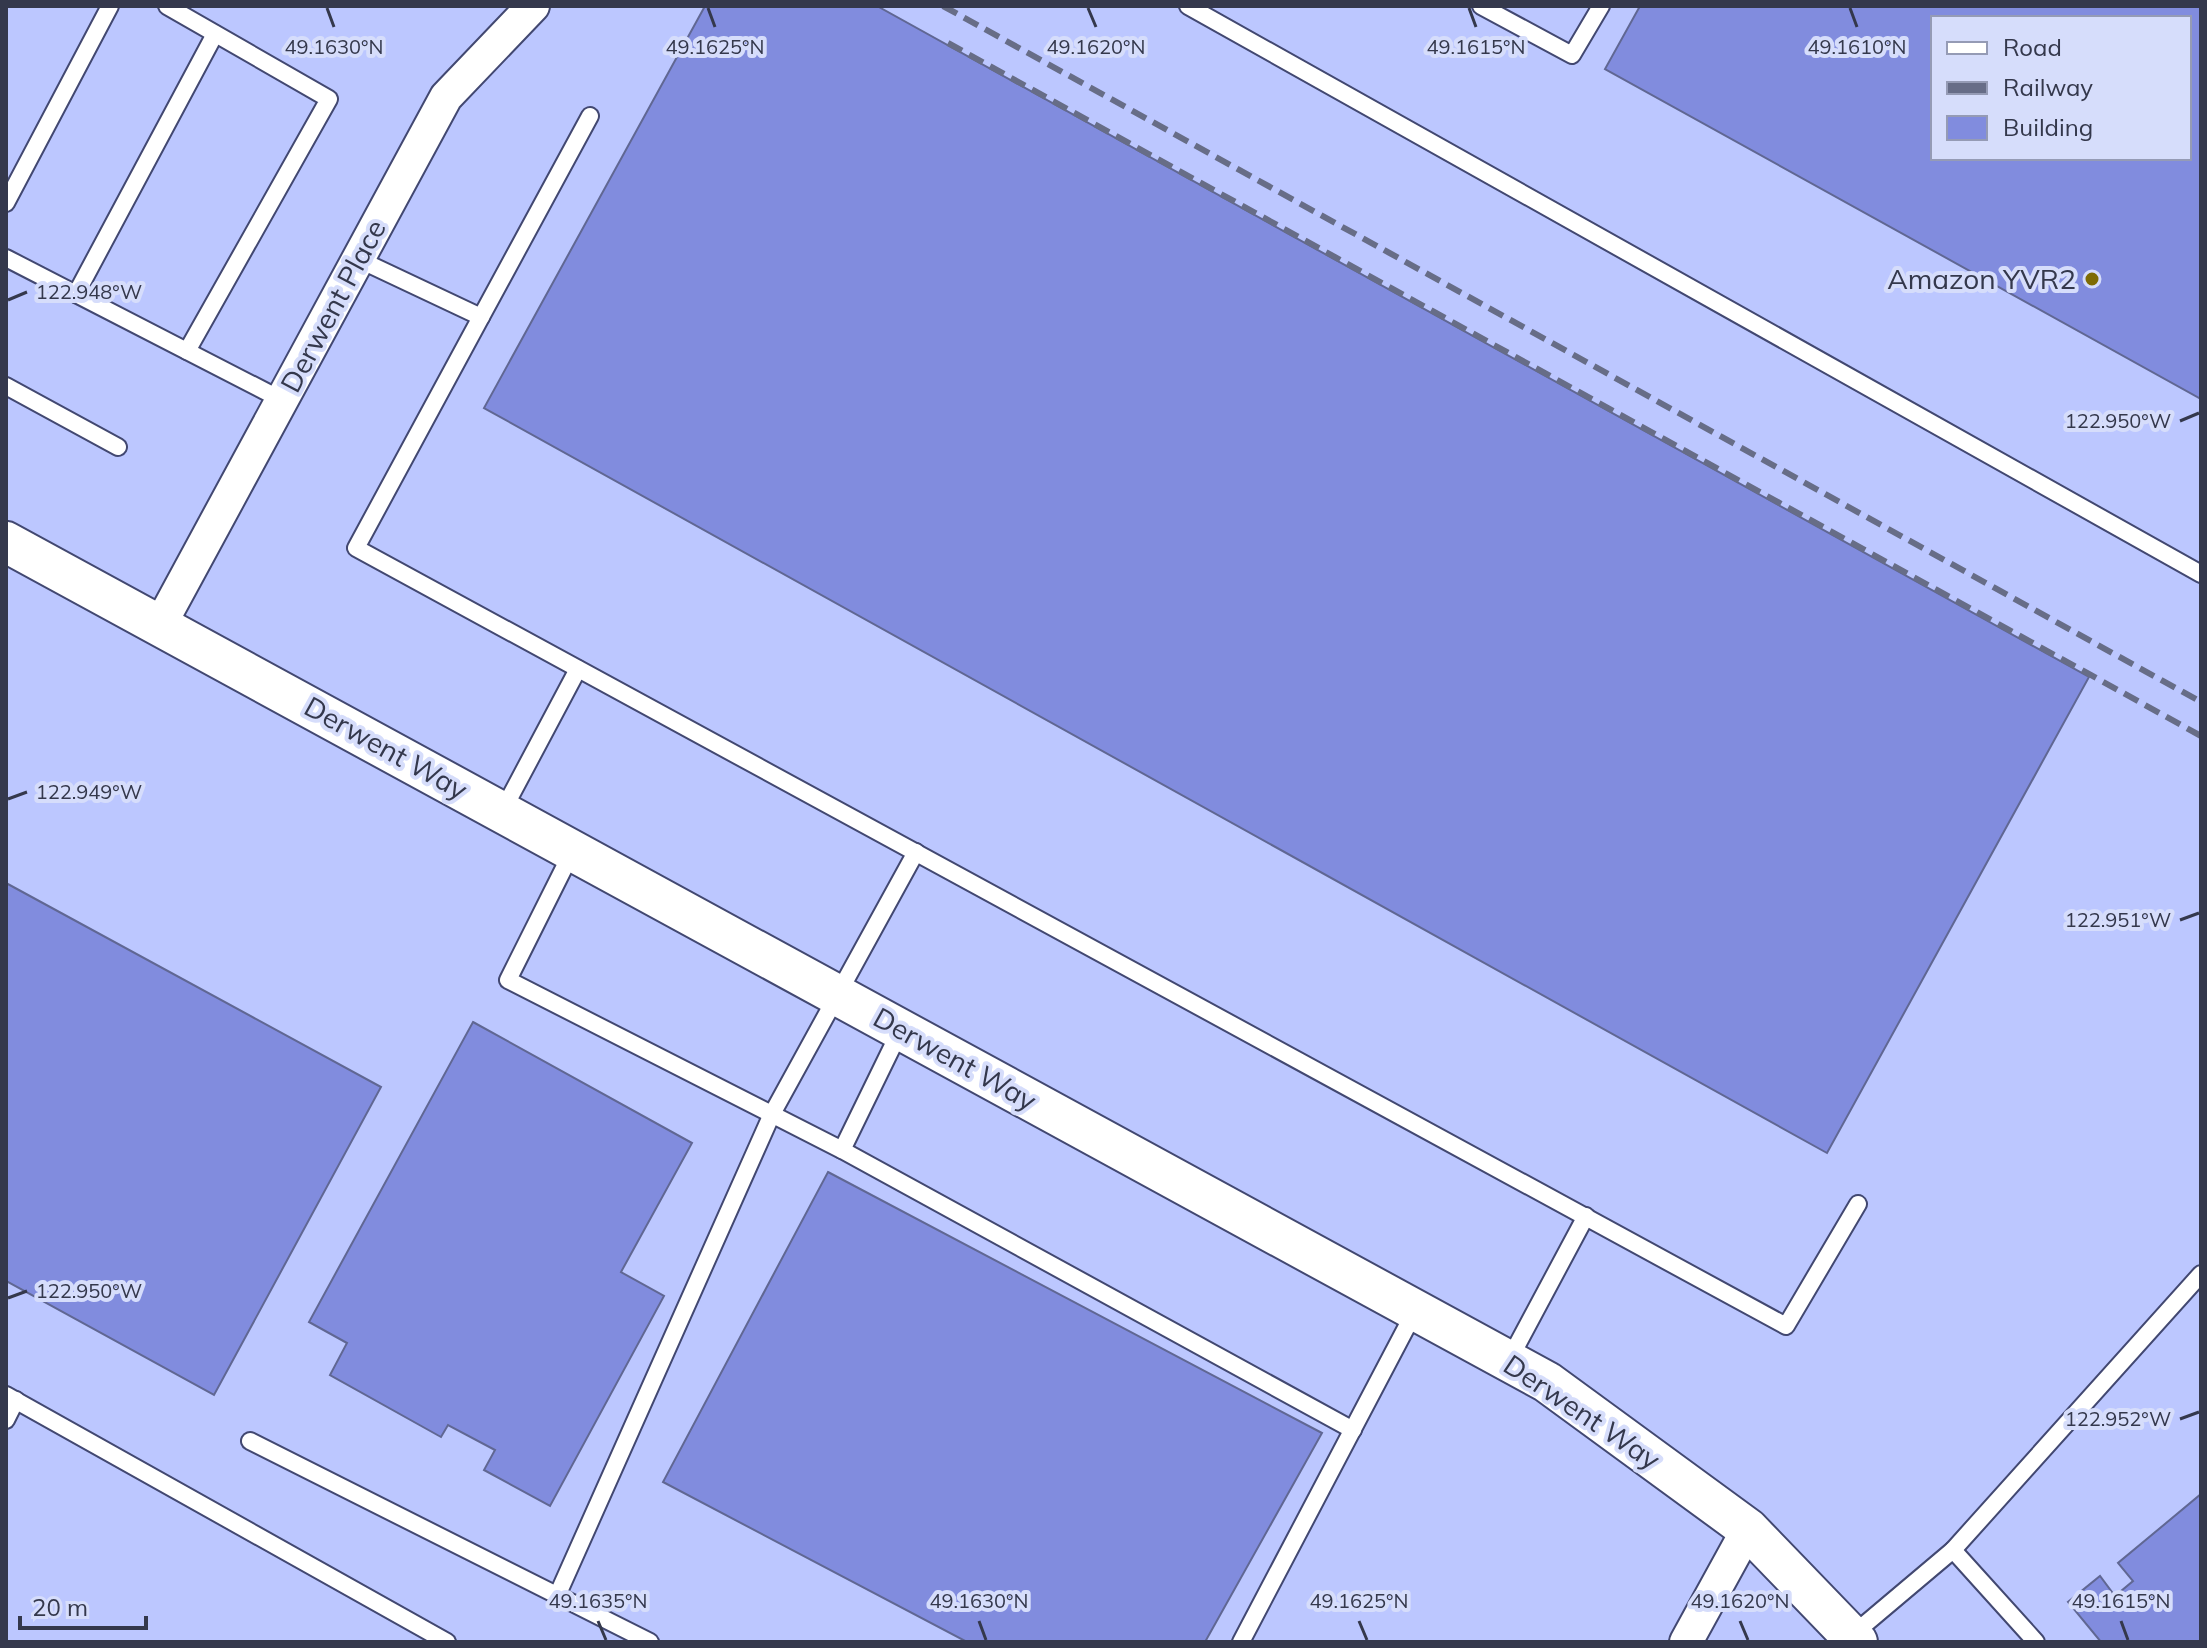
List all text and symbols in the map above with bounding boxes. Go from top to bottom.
legend [1931,16,2191,160]
text: Road [2003,32,2062,62]
text: 49.1630°N [285,34,383,59]
text: 49.1625°N [666,34,764,59]
text: 49.1620°N [1047,34,1145,59]
text: 49.1615°N [1427,34,1525,59]
text: 49.1610°N [1808,34,1906,59]
text: Railway [2003,72,2093,102]
text: Building [2003,112,2093,142]
street label: Derwent Place [272,213,393,398]
place label: Amazon YVR2 [1887,261,2076,296]
marker: Amazon YVR2 [2083,270,2101,288]
text: 122.948°W [36,279,142,304]
text: 122.950°W [2065,408,2171,433]
street label: Derwent Way [299,688,474,807]
text: 122.949°W [36,779,142,804]
text: 122.951°W [2065,907,2171,932]
street label: Derwent Way [868,999,1043,1118]
text: 122.950°W [36,1278,142,1303]
street label: Derwent Way [1497,1346,1667,1477]
text: 122.952°W [2065,1406,2171,1431]
scale bar [20,1580,146,1630]
text: 49.1635°N [549,1588,647,1613]
text: 49.1630°N [930,1588,1028,1613]
text: 49.1625°N [1310,1588,1408,1613]
text: 49.1620°N [1691,1588,1789,1613]
text: 49.1615°N [2072,1588,2170,1613]
text: 20 m [32,1592,88,1622]

